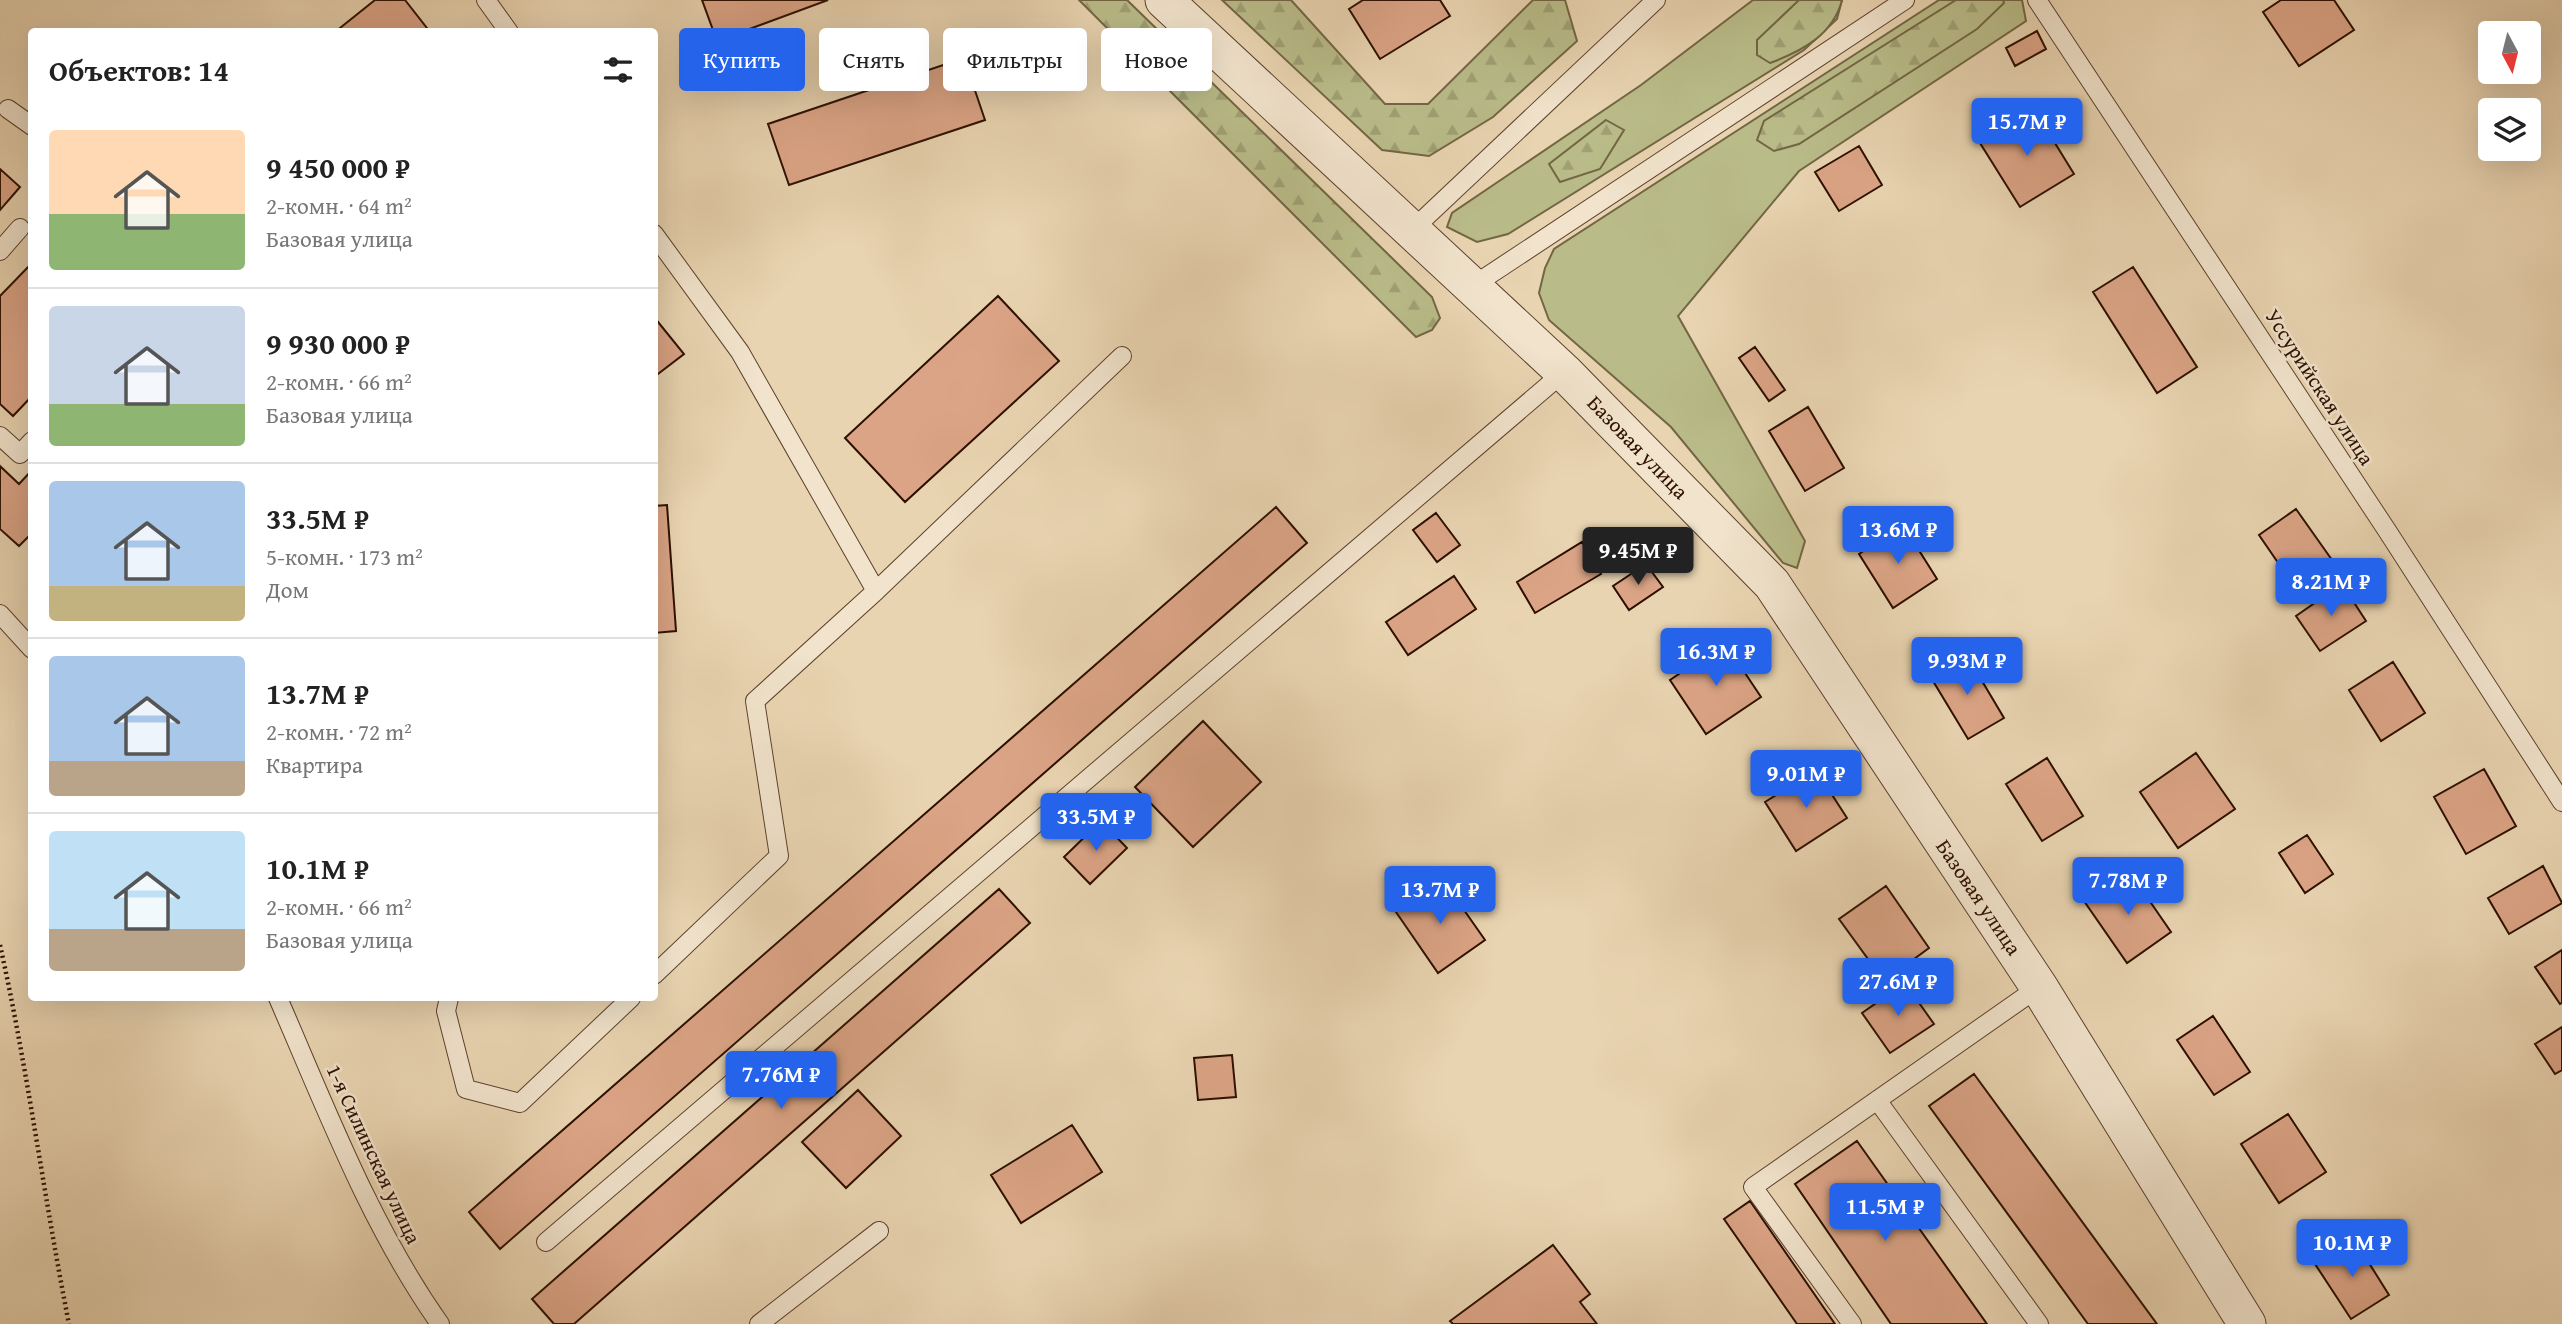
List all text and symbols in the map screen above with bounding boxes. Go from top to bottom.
north arrow [2478,21,2541,84]
map controls [2478,21,2541,161]
chip: Купить [679,28,805,91]
chip: Снять [819,28,929,91]
chip: Фильтры [943,28,1087,91]
chip: Новое [1101,28,1212,91]
text: Объектов: 14 [49,48,229,92]
icon: filters [599,51,637,89]
button: layers [2478,98,2541,161]
pin: 15.7M ₽ [1962,99,2092,158]
text: 15.7M ₽ [1987,104,2067,137]
text: 9 450 000 ₽ [266,145,410,189]
icon: home [105,158,189,242]
text: 2-комн. · 64 m² [266,189,412,222]
text: Базовая улица [266,222,413,255]
street label: Уссурийская улица [2258,303,2382,471]
text: 9 930 000 ₽ [266,321,410,365]
icon: home [105,334,189,418]
text: 2-комн. · 66 m² [266,365,412,398]
street label: Базовая улица [1580,388,1696,506]
text: Базовая улица [266,398,413,431]
text: 33.5M ₽ [266,496,369,540]
pin: 13.6M ₽ [1833,506,1963,566]
icon: home [105,509,189,593]
text: 13.6M ₽ [1858,512,1938,545]
pin: 9.45M ₽ [1573,528,1703,587]
text: 9.45M ₽ [1598,533,1678,566]
text: 5-комн. · 173 m² [266,540,423,573]
pin: 8.21M ₽ [2266,558,2396,618]
text: 8.21M ₽ [2291,564,2371,597]
text: Дом [266,573,309,606]
pin: 16.3M ₽ [1651,628,1781,688]
text: 16.3M ₽ [1676,634,1756,667]
pin: 9.93M ₽ [1902,638,2032,697]
text: 9.93M ₽ [1927,643,2007,676]
text: 13.7M ₽ [266,671,369,715]
icon: home [105,684,189,768]
text: 2-комн. · 72 m² [266,715,412,748]
text: Квартира [266,748,363,781]
pin: 9.01M ₽ [1741,750,1871,810]
text: 9.01M ₽ [1766,756,1846,789]
pin: 33.5M ₽ [1031,794,1161,853]
text: 33.5M ₽ [1056,799,1136,832]
street label: Базовая улица [1929,833,2029,961]
text: 10.1M ₽ [266,846,369,890]
pin: 7.78M ₽ [2063,858,2193,917]
icon: home [105,859,189,943]
text: 7.78M ₽ [2088,863,2168,896]
pin: 13.7M ₽ [1375,866,1505,926]
text: 13.7M ₽ [1400,872,1480,905]
text: 2-комн. · 66 m² [266,890,412,923]
text: Базовая улица [266,923,413,956]
pin: 27.6M ₽ [1833,958,1963,1018]
text: 27.6M ₽ [1858,964,1938,997]
pin: 7.76M ₽ [716,1052,846,1111]
text: 7.76M ₽ [741,1057,821,1090]
street label: 1-я Силинская улица [319,1059,429,1249]
pin: 11.5M ₽ [1820,1184,1950,1243]
text: 11.5M ₽ [1845,1189,1925,1222]
pin: 10.1M ₽ [2287,1220,2417,1279]
text: 10.1M ₽ [2312,1225,2392,1258]

